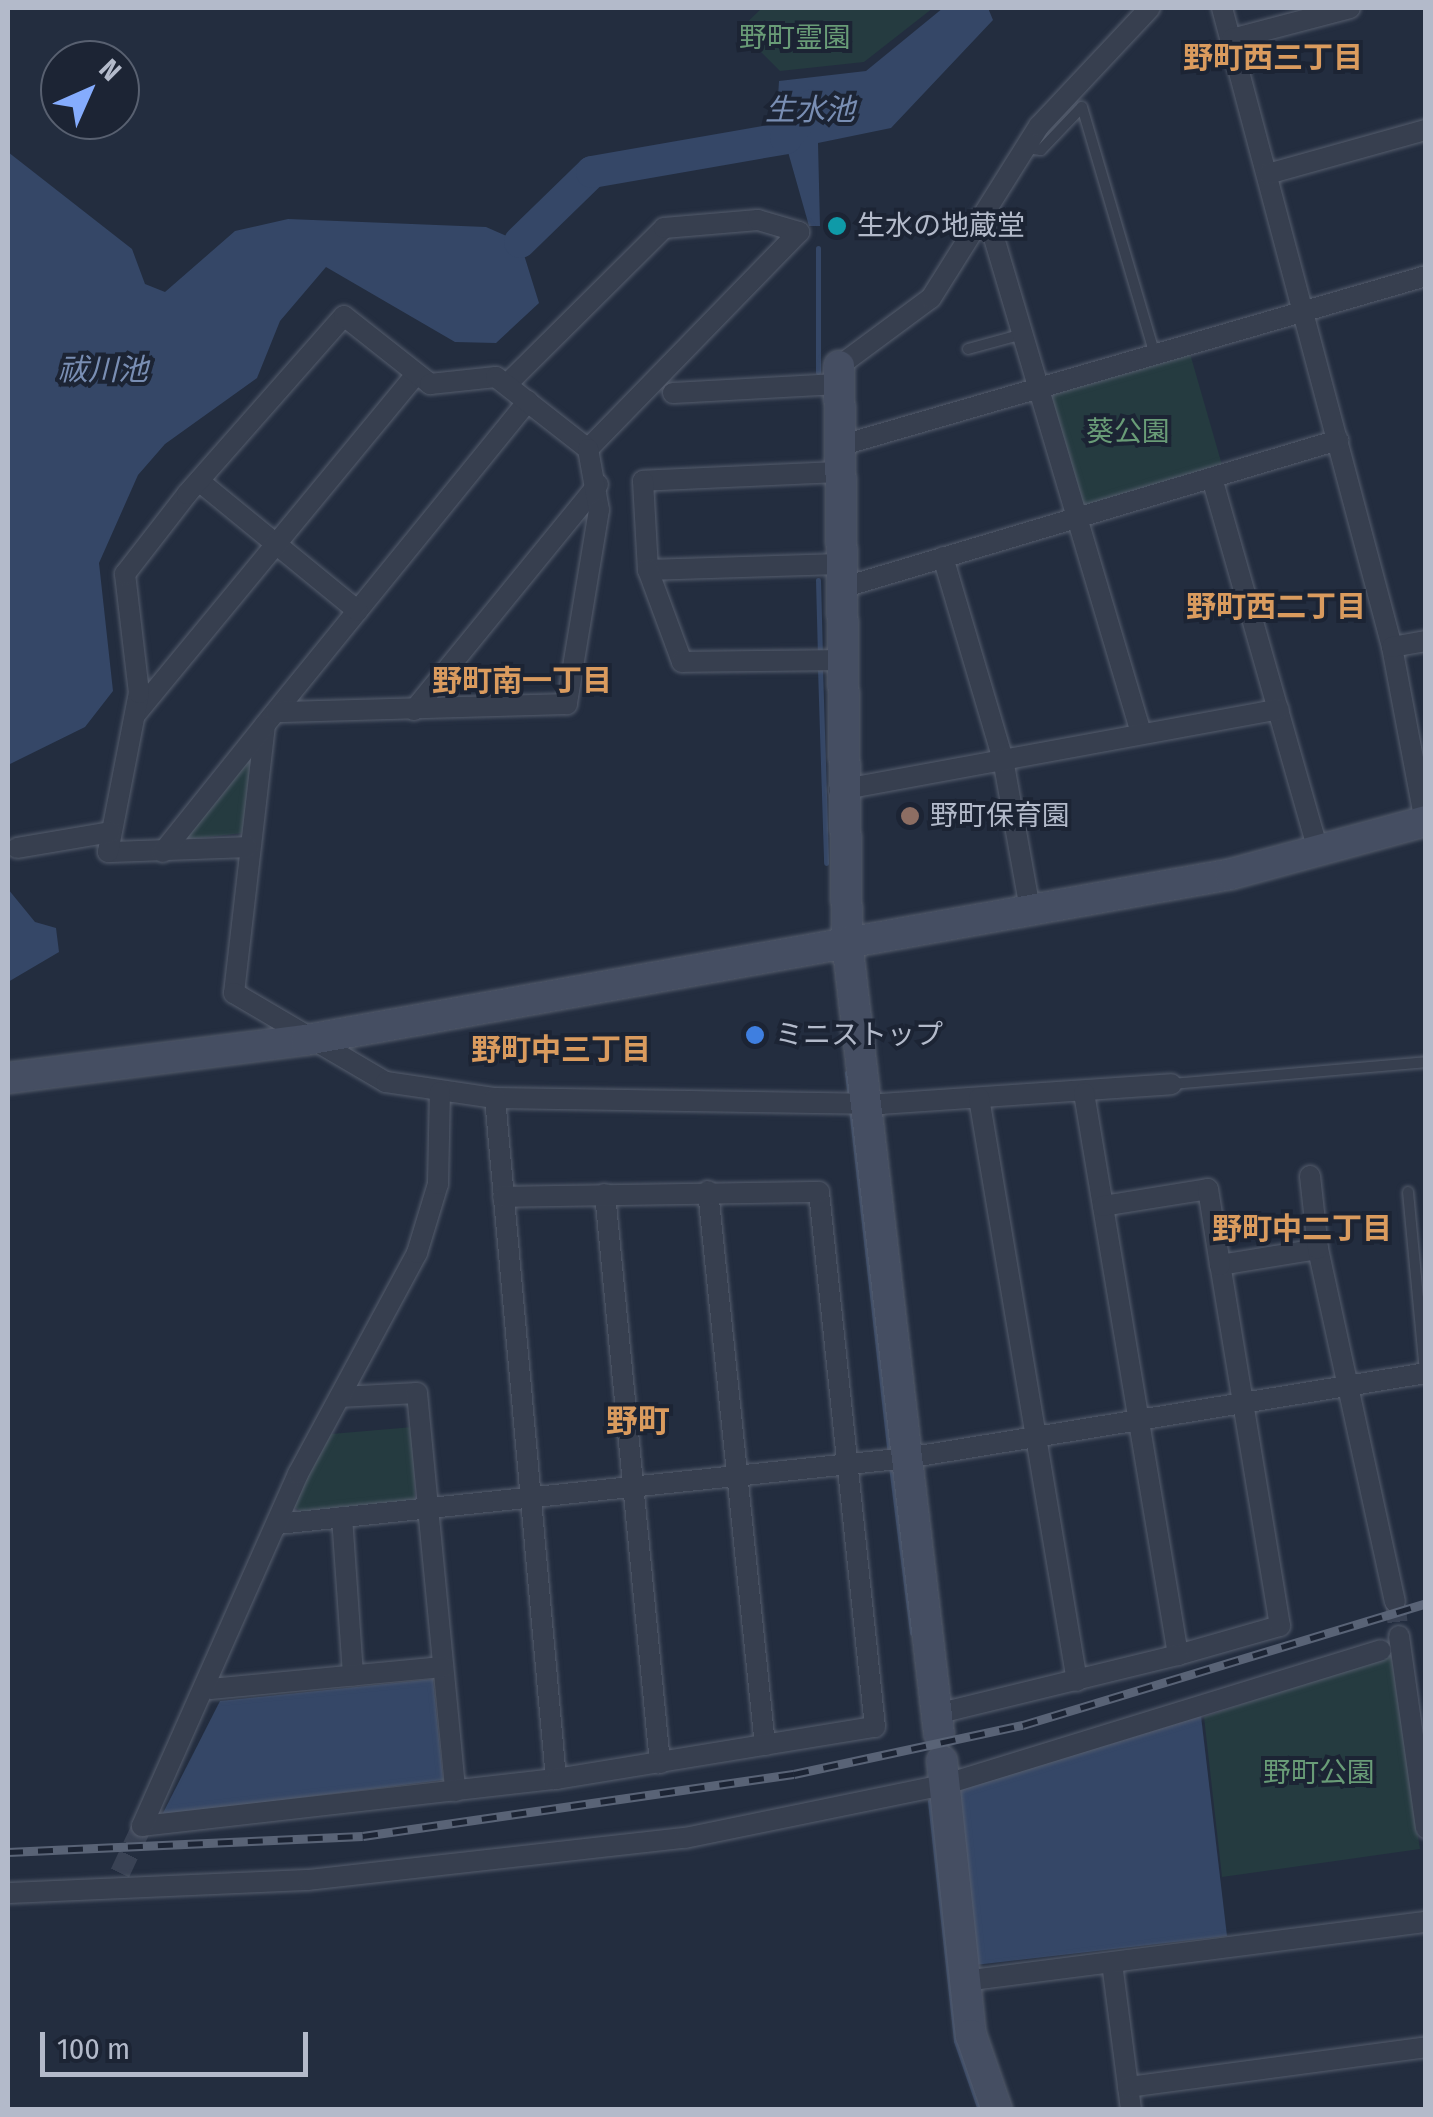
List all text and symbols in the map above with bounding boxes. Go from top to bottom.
park label: 野町霊園 [739,21,851,55]
north arrow [40,40,140,140]
district label: 野町西三丁目 [1183,40,1363,76]
text: N [93,52,128,87]
water label: 生水池 [765,92,855,128]
place label: 生水の地蔵堂 [857,209,1025,243]
marker: 生水の地蔵堂 [826,215,848,237]
water label: 祓川池 [58,352,148,388]
park label: 葵公園 [1086,415,1170,449]
district label: 野町西二丁目 [1186,589,1366,625]
district label: 野町南一丁目 [432,663,612,699]
place label: 野町保育園 [930,799,1070,833]
marker: 野町保育園 [899,805,921,827]
place label: ミニストップ [775,1018,943,1052]
marker: ミニストップ [744,1024,766,1046]
district label: 野町中三丁目 [471,1032,651,1068]
district label: 野町中二丁目 [1212,1211,1392,1247]
district label: 野町 [606,1402,670,1440]
park label: 野町公園 [1263,1756,1375,1790]
scale bar [45,2012,312,2074]
text: 100 m [57,2031,130,2067]

